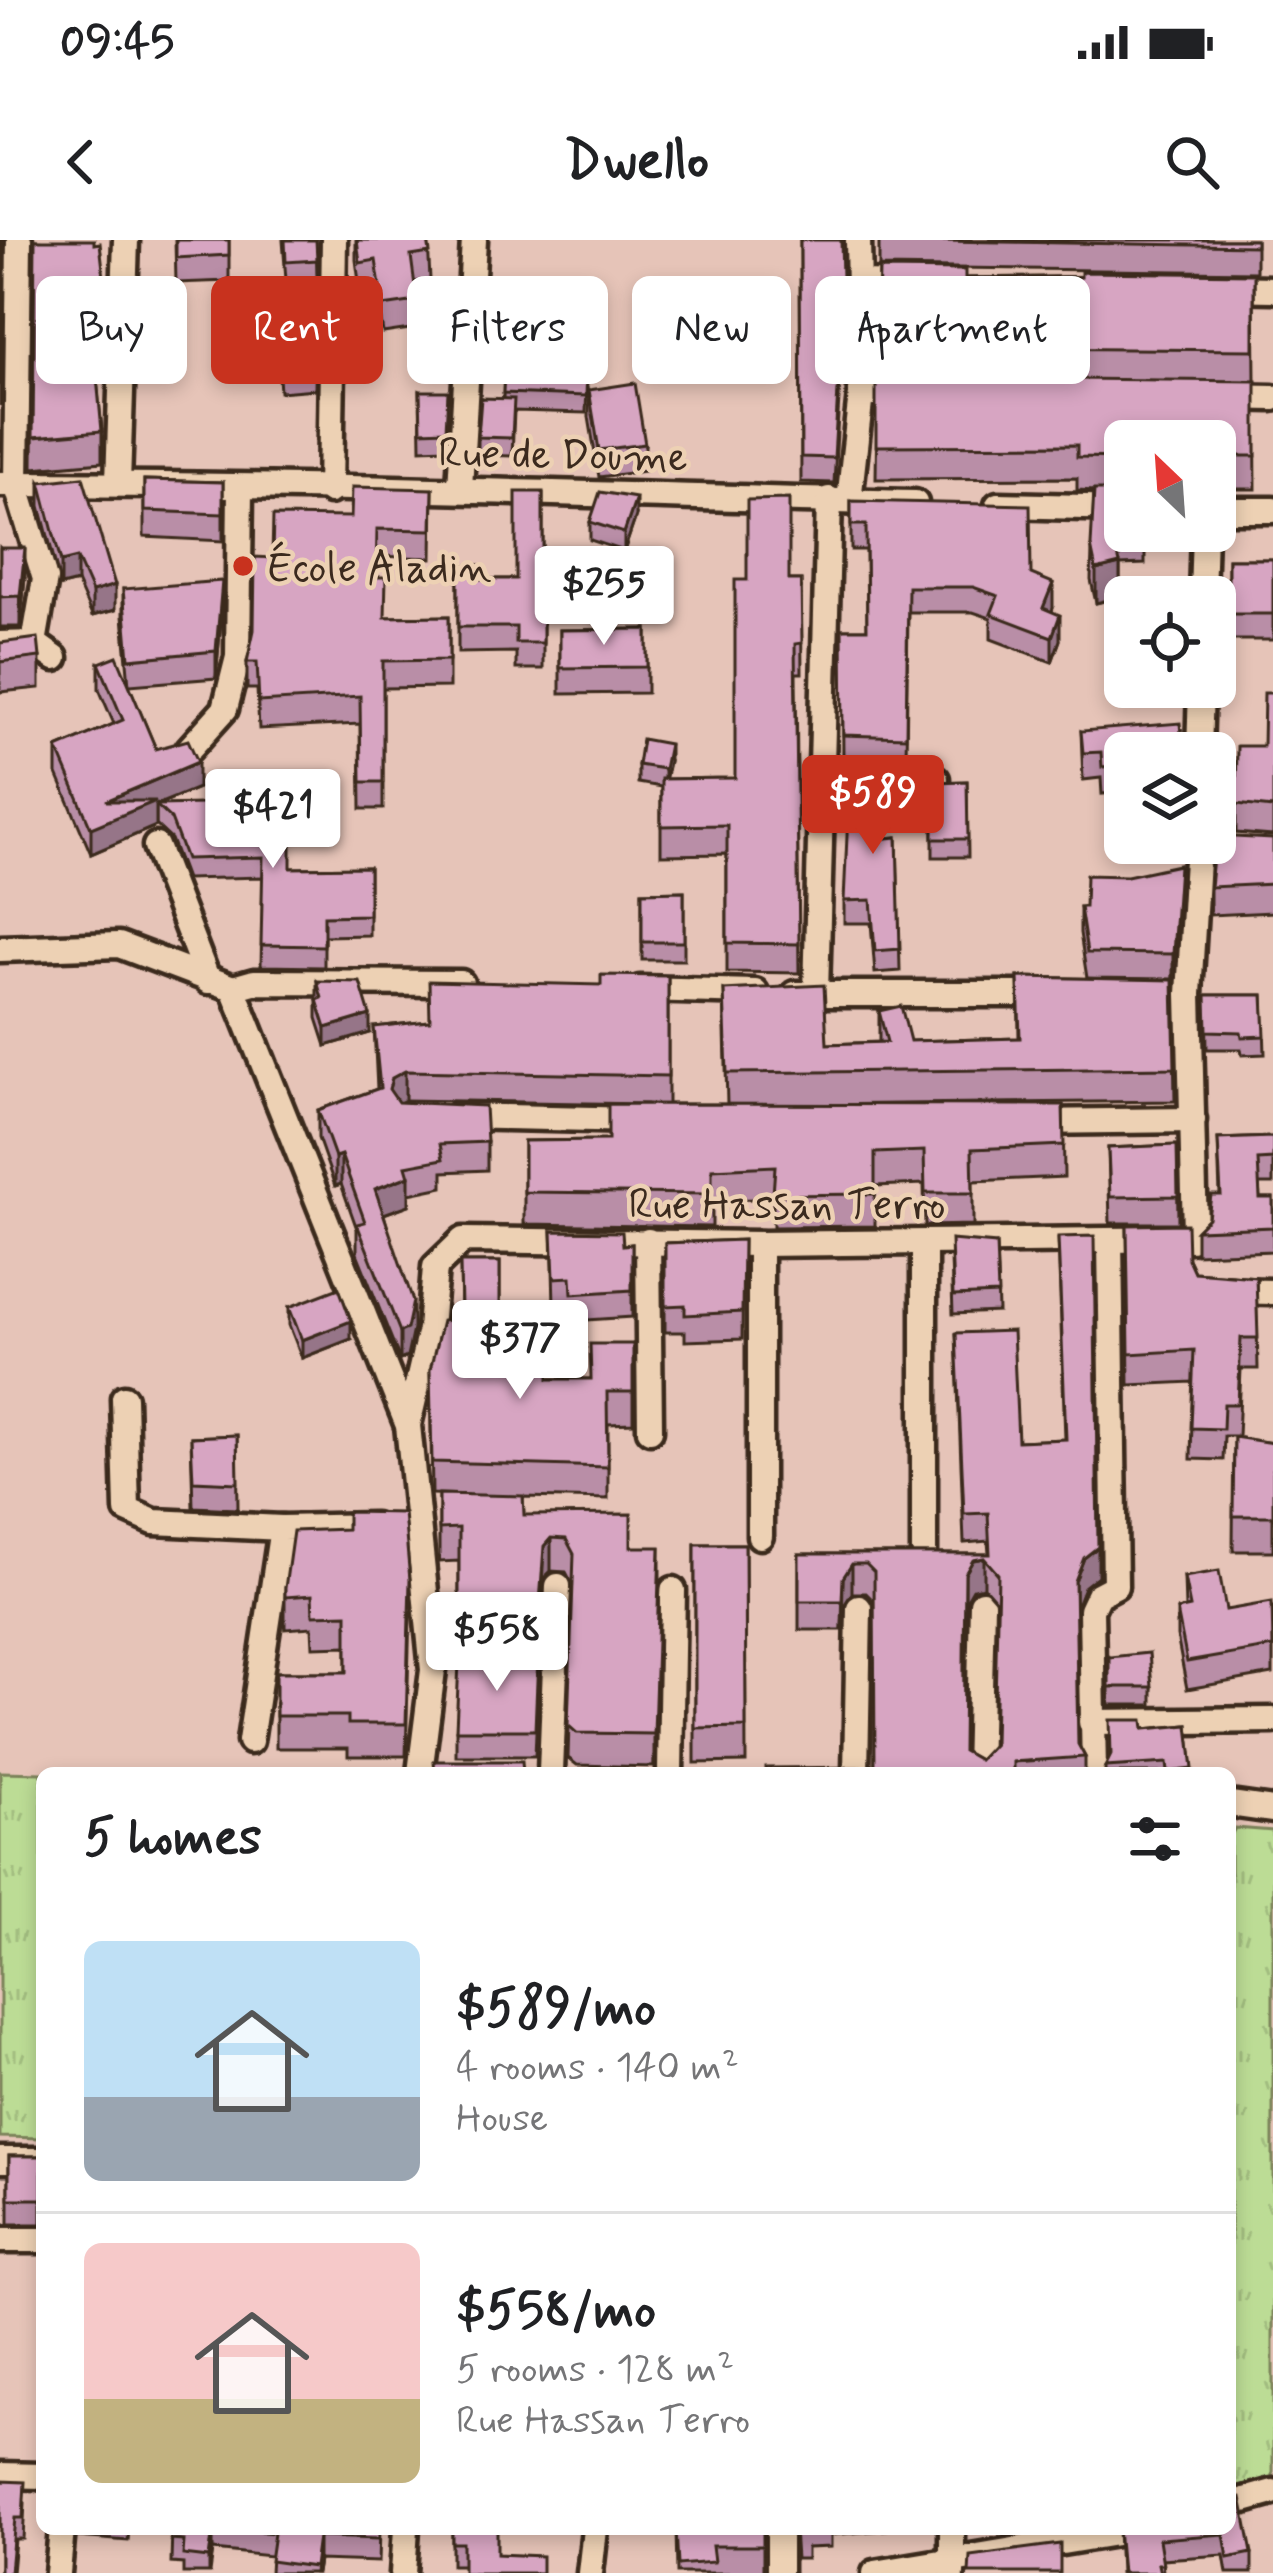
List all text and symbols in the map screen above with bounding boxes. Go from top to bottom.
text: 09:45 [60,13,174,72]
text: Dwello [564,127,709,198]
icon: back [48,129,114,195]
icon: search [1159,129,1225,195]
chip: Buy [36,276,187,384]
chip: Rent [211,276,383,384]
chip: Filters [407,276,608,384]
chip: New [632,276,791,384]
chip: Apartment [815,276,1090,384]
north arrow [1104,420,1236,552]
map controls [1104,420,1236,864]
street label: Rue de Doume [438,427,688,486]
place label: École Aladin [267,541,491,597]
pin: $255 [533,546,675,648]
marker: École Aladin [230,553,256,579]
text: $255 [562,559,646,610]
button: locate [1104,576,1236,708]
button: layers [1104,732,1236,864]
pin: $589 [802,755,944,857]
text: $589 [829,768,917,819]
pin: $421 [202,769,344,871]
text: $421 [232,782,314,833]
street label: Rue Hassan Terro [629,1179,945,1234]
pin: $377 [449,1300,591,1402]
text: $377 [479,1313,561,1364]
pin: $558 [426,1592,568,1694]
text: $558 [453,1605,541,1656]
text: 5 homes [84,1806,262,1872]
icon: filters [1122,1806,1188,1872]
text: $589/mo [456,1977,656,2043]
icon: home [180,1989,324,2133]
text: 4 rooms · 140 m² [456,2043,739,2094]
text: House [456,2094,548,2145]
text: $558/mo [456,2279,656,2345]
icon: home [180,2291,324,2435]
text: 5 rooms · 128 m² [456,2345,734,2396]
text: Rue Hassan Terro [456,2396,750,2447]

